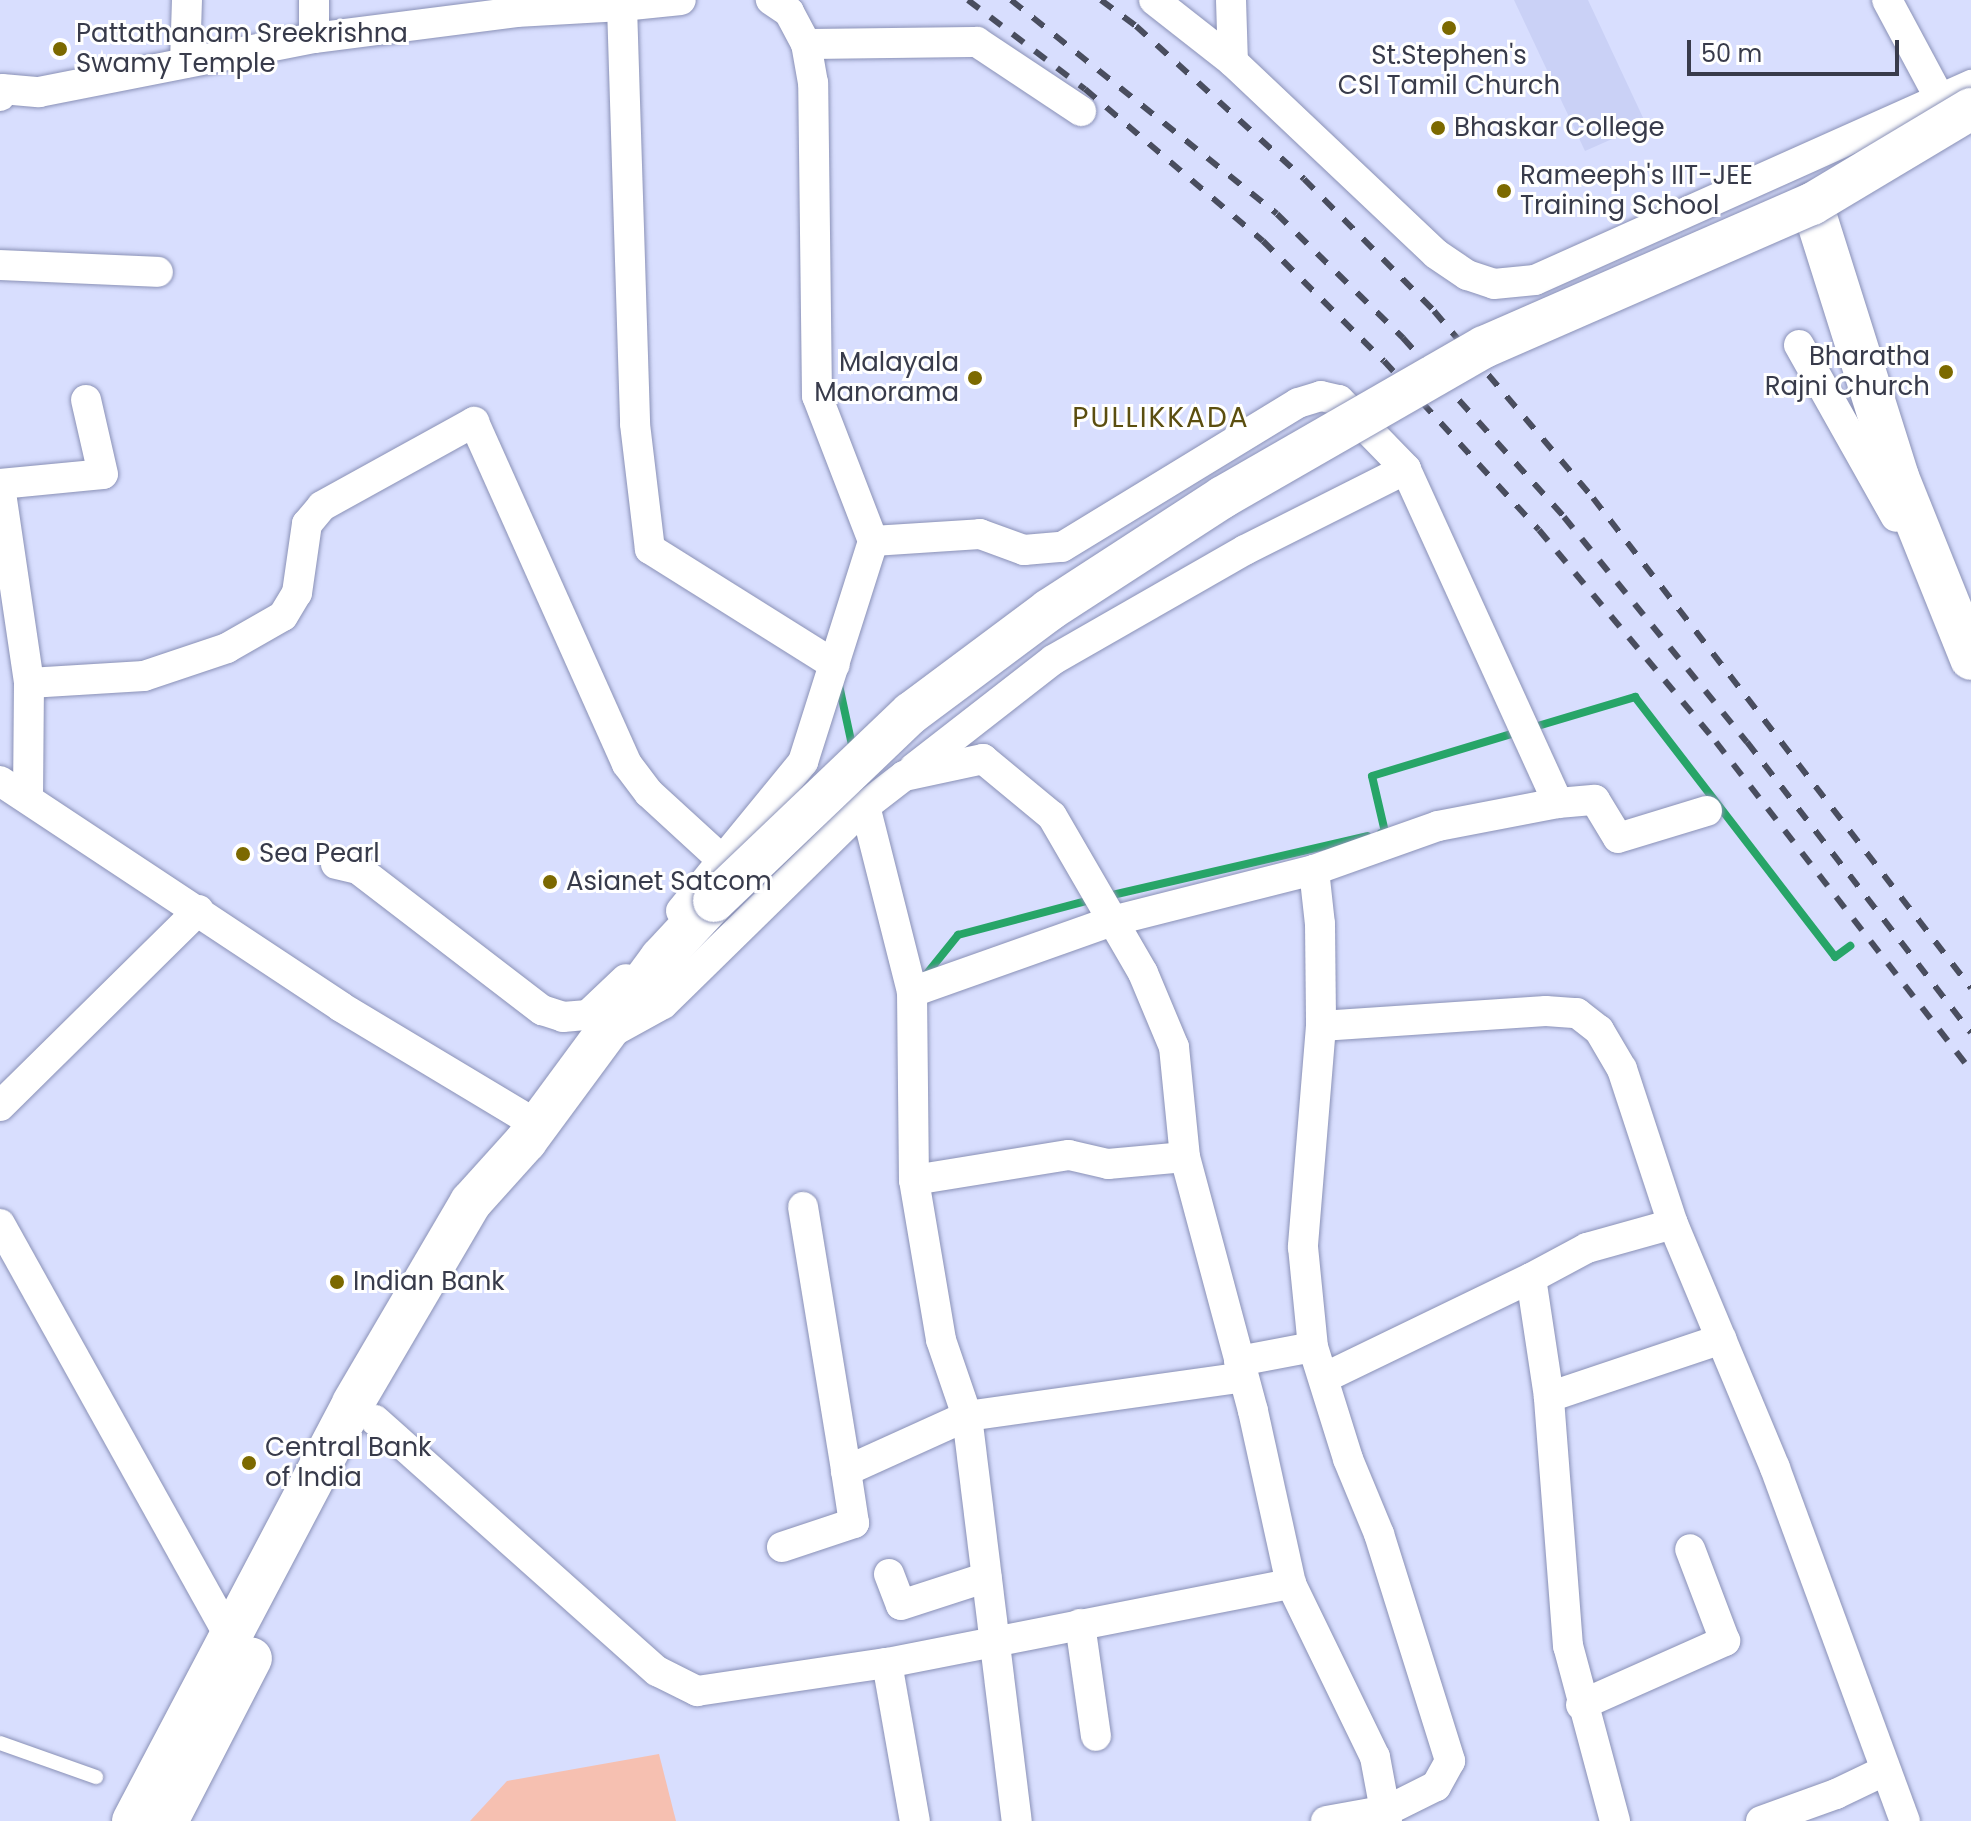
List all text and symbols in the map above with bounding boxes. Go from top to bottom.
place label: Pattathanam Sreekrishna Swamy Temple [76,18,408,80]
marker: St.Stephen's CSI Tamil Church [1440,19,1458,37]
scale bar [1691,24,1903,74]
text: 50 m [1701,37,1762,70]
marker: Pattathanam Sreekrishna Swamy Temple [51,40,69,58]
place label: St.Stephen's CSI Tamil Church [1338,40,1560,102]
place label: Bhaskar College [1454,112,1665,144]
marker: Bhaskar College [1429,119,1447,137]
place label: Rameeph's IIT-JEE Training School [1520,160,1753,222]
marker: Rameeph's IIT-JEE Training School [1495,182,1513,200]
place label: Bharatha Rajni Church [1765,341,1930,402]
place label: Malayala Manorama [814,347,959,408]
marker: Bharatha Rajni Church [1937,363,1955,381]
marker: Malayala Manorama [966,369,984,387]
district label: PULLIKKADA [1072,401,1250,435]
place label: Sea Pearl [259,838,380,870]
marker: Sea Pearl [234,845,252,863]
place label: Asianet Satcom [566,866,772,898]
marker: Asianet Satcom [541,873,559,891]
place label: Indian Bank [353,1266,505,1298]
marker: Indian Bank [328,1273,346,1291]
place label: Central Bank of India [265,1432,431,1494]
marker: Central Bank of India [240,1454,258,1472]

